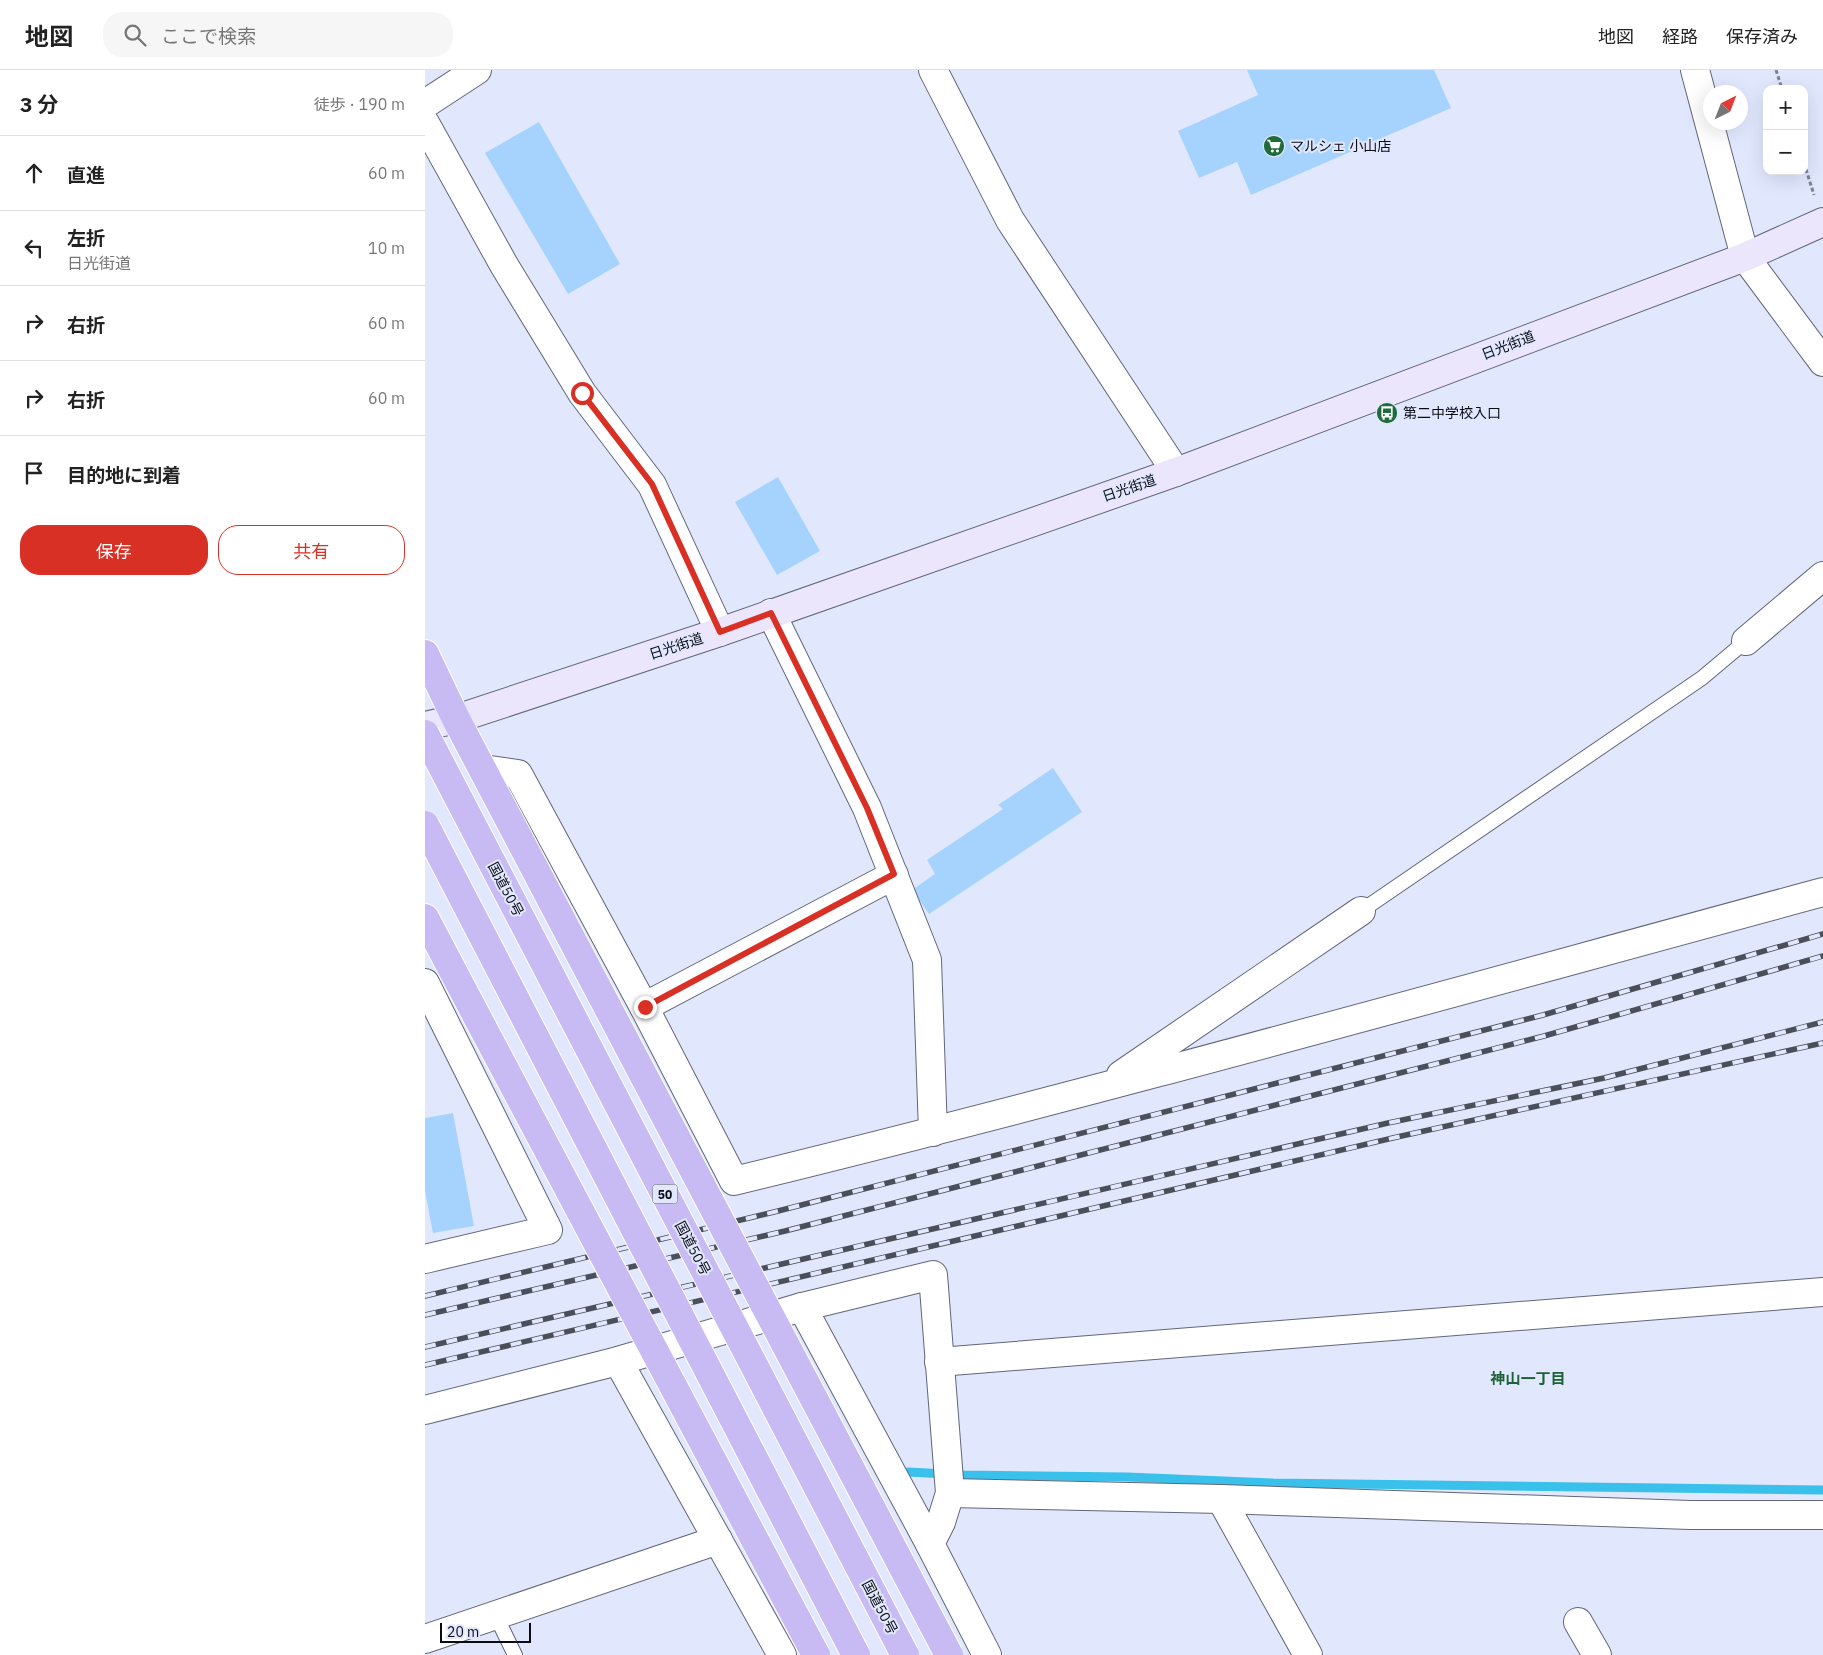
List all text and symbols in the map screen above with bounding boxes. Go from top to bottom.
search box [103,12,453,57]
text: 地図 [25,20,73,52]
icon: search [121,21,149,49]
text: ここで検索 [161,24,256,48]
text: 地図 [1598,25,1634,48]
text: 経路 [1662,25,1698,48]
text: 保存済み [1726,25,1798,48]
north arrow [1703,85,1748,130]
map controls [1763,85,1808,175]
button: + [1763,85,1808,130]
text: 3 分 [20,90,59,118]
text: 徒歩 · 190 m [314,94,405,114]
button: − [1763,130,1808,175]
supermarket icon: マルシェ 小山店 [1262,134,1286,158]
place label: マルシェ 小山店 [1290,137,1391,155]
icon: ahead [20,159,48,187]
text: 直進 [67,163,105,187]
text: 60 m [368,163,405,183]
text: 左折 [67,226,105,250]
icon: left [20,234,48,262]
text: 10 m [368,238,405,258]
text: 日光街道 [67,253,131,273]
icon: right [20,309,48,337]
text: 右折 [67,313,105,337]
text: 60 m [368,313,405,333]
street label: 日光街道 [1479,327,1537,363]
route start [571,382,594,405]
icon: right [20,384,48,412]
text: 右折 [67,388,105,412]
text: 60 m [368,388,405,408]
bus stop icon: 第二中学校入口 [1375,401,1399,425]
place label: 第二中学校入口 [1403,404,1501,422]
icon: arrive [20,459,48,487]
text: 目的地に到着 [67,463,181,487]
street label: 日光街道 [1100,470,1158,506]
button: 保存 [20,525,208,575]
button: 共有 [218,525,405,575]
street label: 日光街道 [647,629,705,663]
street label: 国道50号 [484,859,528,919]
route end [634,996,657,1019]
road number: 50 [653,1184,677,1204]
street label: 国道50号 [671,1218,715,1278]
district label: 神山一丁目 [1489,1369,1566,1388]
street label: 国道50号 [858,1577,902,1637]
scale bar [440,1620,531,1643]
text: 20 m [447,1623,479,1641]

